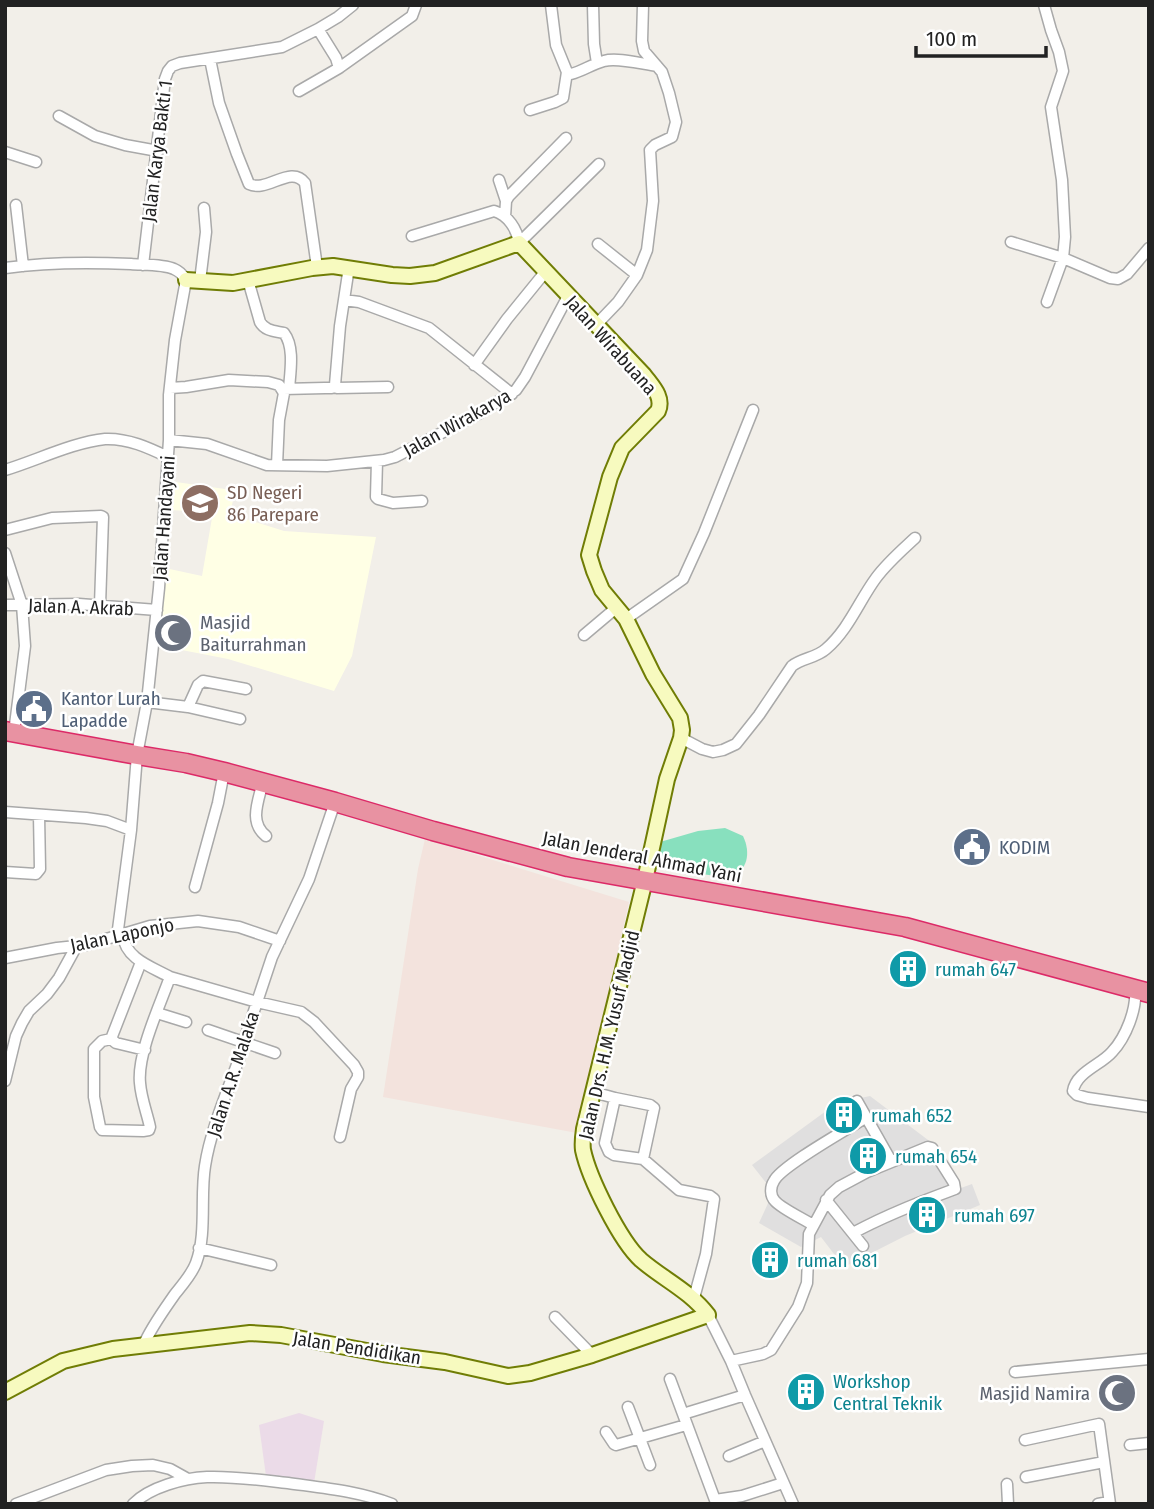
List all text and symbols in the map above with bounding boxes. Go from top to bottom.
scale bar [916,14,1046,58]
text: 100 m [926,26,977,52]
street label: Jalan Karya Bakti 1 [137,79,177,223]
street label: Jalan Wirabuana [560,290,662,400]
street label: Jalan Wirakarya [399,384,515,462]
street label: Jalan Handayani [148,455,180,581]
place label: SD Negeri 86 Parepare [227,481,319,526]
school or university icon: SD Negeri 86 Parepare [179,482,221,524]
street label: Jalan A. Akrab [28,594,134,620]
place label: Masjid Baiturrahman [200,611,307,656]
mosque icon: Masjid Baiturrahman [152,612,194,654]
place label: Kantor Lurah Lapadde [61,687,161,732]
public building icon: Kantor Lurah Lapadde [13,688,55,730]
street label: Jalan Jenderal Ahmad Yani [540,826,744,888]
public building icon: KODIM [951,826,993,868]
place label: KODIM [999,836,1050,859]
street label: Jalan Laponjo [68,913,176,957]
street label: Jalan Drs. H.M. Yusuf Madjid [574,928,644,1142]
building icon: rumah 647 [887,948,929,990]
place label: rumah 647 [935,958,1016,981]
street label: Jalan A.R. Malaka [202,1008,264,1140]
building icon: rumah 652 [823,1094,865,1136]
place label: rumah 652 [871,1104,952,1127]
building icon: rumah 654 [847,1135,889,1177]
place label: rumah 654 [895,1145,977,1168]
building icon: rumah 697 [906,1194,948,1236]
place label: rumah 697 [954,1204,1035,1227]
building icon: rumah 681 [749,1239,791,1281]
place label: rumah 681 [797,1249,878,1272]
street label: Jalan Pendidikan [291,1327,423,1369]
place label: Workshop Central Teknik [833,1370,942,1415]
building icon: Workshop Central Teknik [785,1371,827,1413]
mosque icon: Masjid Namira [1096,1372,1138,1414]
place label: Masjid Namira [979,1382,1090,1405]

